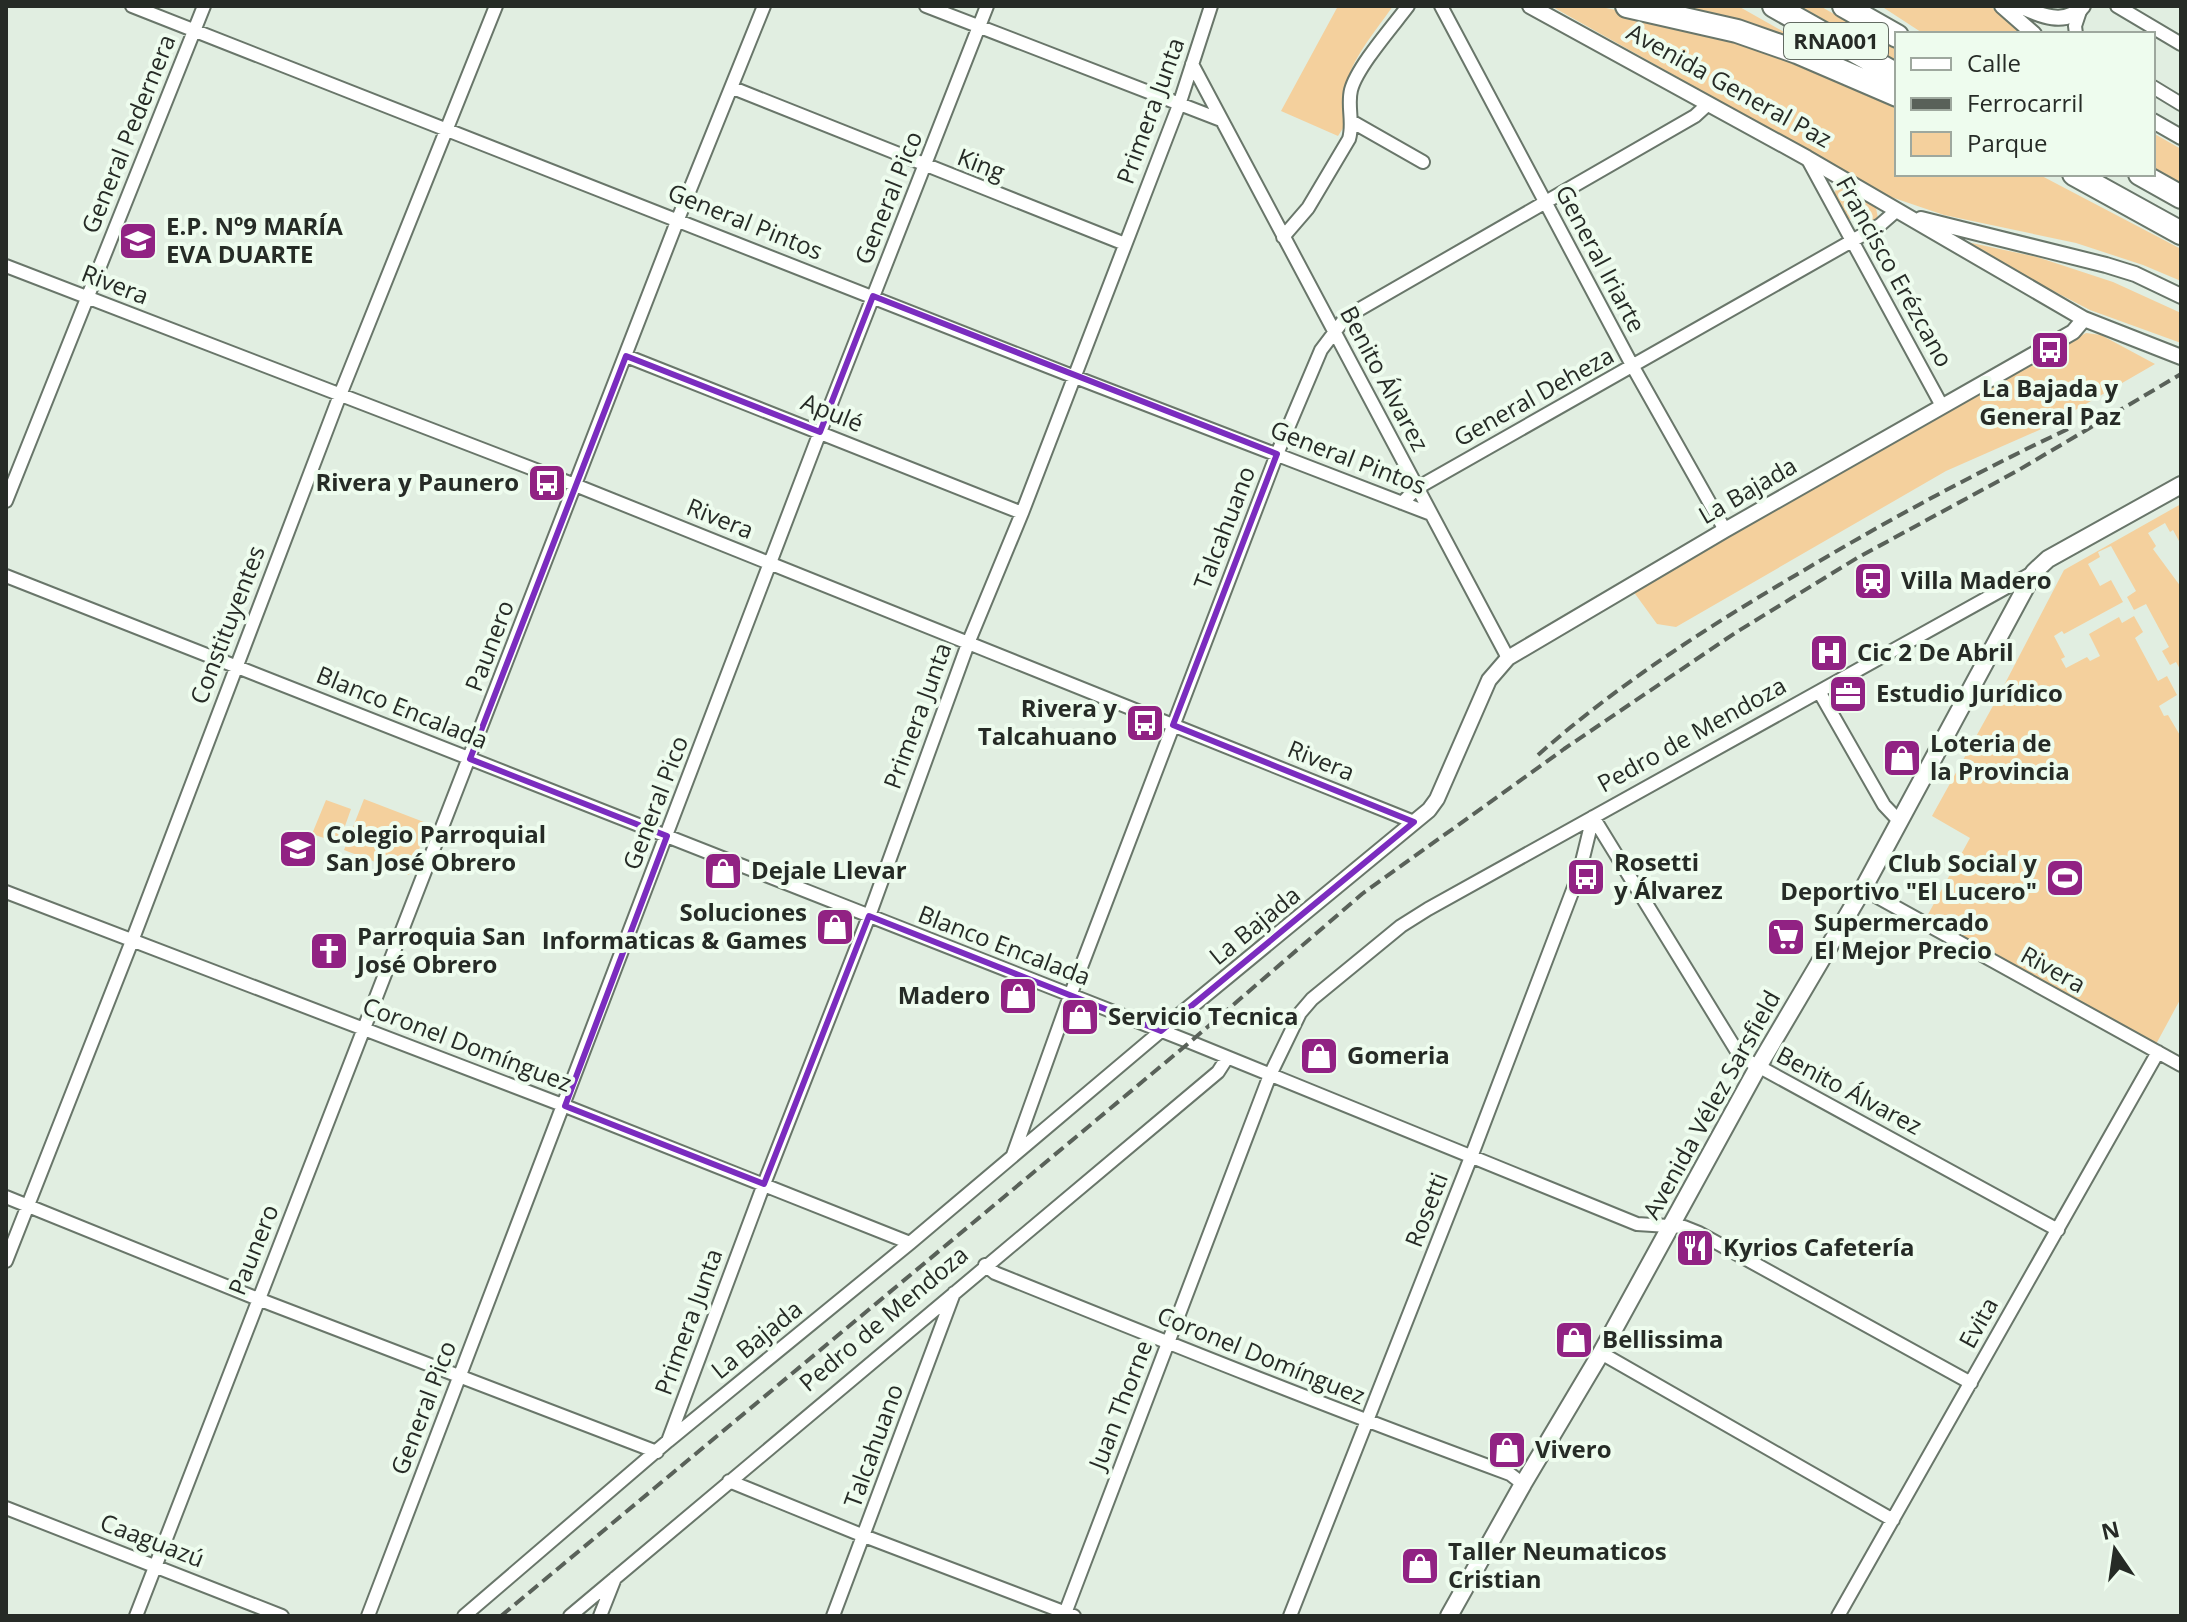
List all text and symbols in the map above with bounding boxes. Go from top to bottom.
street label: Avenida General Paz [1621,15,1838,155]
road number: RNA001 [1784,23,1888,59]
street label: General Pedernera [73,29,183,238]
legend [1895,32,2155,176]
street label: Primera Junta [1108,33,1191,188]
text: Calle [1967,46,2021,79]
text: Ferrocarril [1967,86,2083,119]
street label: General Pico [846,126,929,269]
text: Parque [1967,126,2047,159]
street label: King [953,140,1010,188]
street label: Francisco Erézcano [1829,170,1961,373]
street label: General Pintos [663,175,828,267]
street label: General Iriarte [1549,179,1654,338]
place label: E.P. Nº9 MARÍA EVA DUARTE [166,209,343,270]
school or university icon: E.P. Nº9 MARÍA EVA DUARTE [117,220,159,262]
street label: Rivera [77,256,154,311]
street label: Benito Álvarez [1333,300,1437,457]
bus stop icon: La Bajada y General Paz [2029,329,2071,371]
street label: General Deheza [1447,338,1619,453]
place label: La Bajada y General Paz [1979,371,2121,432]
street label: Apulé [797,384,868,439]
street label: General Pintos [1266,412,1431,501]
street label: La Bajada [1692,448,1802,531]
street label: Talcahuano [1185,461,1262,594]
bus stop icon: Rivera y Paunero [526,462,568,504]
place label: Rivera y Paunero [315,465,519,498]
street label: Rivera [682,489,759,546]
street label: Constituyentes [181,540,272,708]
station icon: Villa Madero [1852,560,1894,602]
place label: Villa Madero [1901,563,2052,596]
street label: Paunero [456,595,521,696]
hospital icon: Cic 2 De Abril [1808,632,1850,674]
place label: Cic 2 De Abril [1857,635,2014,668]
street label: Primera Junta [875,638,958,793]
street label: Blanco Encalada [312,657,493,756]
street label: Pedro de Mendoza [1591,668,1792,799]
office icon: Estudio Jurídico [1827,673,1869,715]
place label: Estudio Jurídico [1876,676,2063,709]
place label: Rivera y Talcahuano [978,691,1117,752]
bus stop icon: Rivera y Talcahuano [1124,702,1166,744]
place label: Loteria de la Provincia [1930,726,2070,787]
street label: General Pico [614,731,695,874]
street label: Rivera [1283,731,1360,788]
shop icon: Loteria de la Provincia [1881,737,1923,779]
place label: Colegio Parroquial San José Obrero [326,817,546,878]
school or university icon: Colegio Parroquial San José Obrero [277,828,319,870]
place label: Rosetti y Álvarez [1614,845,1723,906]
place label: Club Social y Deportivo "El Lucero" [1780,846,2037,907]
shop icon: Dejale Llevar [702,850,744,892]
place label: Dejale Llevar [751,853,907,886]
bus stop icon: Rosetti y Álvarez [1565,856,1607,898]
sports icon: Club Social y Deportivo "El Lucero" [2044,857,2086,899]
street label: La Bajada [1202,878,1307,972]
place label: Soluciones Informaticas & Games [542,895,807,956]
street label: Blanco Encalada [914,897,1095,993]
place label: Supermercado El Mejor Precio [1814,905,1992,966]
shop icon: Soluciones Informaticas & Games [814,906,856,948]
supermarket icon: Supermercado El Mejor Precio [1765,916,1807,958]
place label: Parroquia San José Obrero [355,919,526,980]
church icon: Parroquia San José Obrero [308,930,350,972]
street label: Rivera [2015,937,2092,1000]
shop icon: Madero [997,975,1039,1017]
place label: Madero [898,978,990,1011]
street label: Avenida Vélez Sarsfield [1634,984,1787,1224]
street label: Coronel Domínguez [358,988,577,1099]
shop icon: Servicio Tecnica [1059,996,1101,1038]
place label: Servicio Tecnica [1108,999,1298,1032]
shop icon: Gomeria [1298,1035,1340,1077]
place label: Gomeria [1347,1038,1450,1071]
street label: Benito Álvarez [1771,1038,1928,1142]
street label: Rosetti [1396,1167,1455,1251]
street label: Paunero [220,1199,286,1300]
restaurant icon: Kyrios Cafetería [1674,1227,1716,1269]
place label: Kyrios Cafetería [1723,1230,1914,1263]
street label: Pedro de Mendoza [792,1237,974,1398]
street label: Primera Junta [646,1244,729,1399]
street label: Evita [1950,1291,2005,1354]
street label: La Bajada [704,1292,809,1386]
street label: Coronel Domínguez [1153,1298,1370,1411]
shop icon: Bellissima [1553,1319,1595,1361]
place label: Bellissima [1602,1322,1724,1355]
street label: Juan Thorne [1079,1335,1159,1476]
street label: General Pico [382,1336,463,1479]
street label: Talcahuano [835,1379,910,1512]
shop icon: Vivero [1486,1429,1528,1471]
place label: Vivero [1535,1432,1612,1465]
street label: Caaguazú [96,1505,209,1575]
north arrow [2075,1510,2155,1590]
text: N [2098,1513,2122,1546]
place label: Taller Neumaticos Cristian [1448,1534,1667,1595]
shop icon: Taller Neumaticos Cristian [1399,1545,1441,1587]

